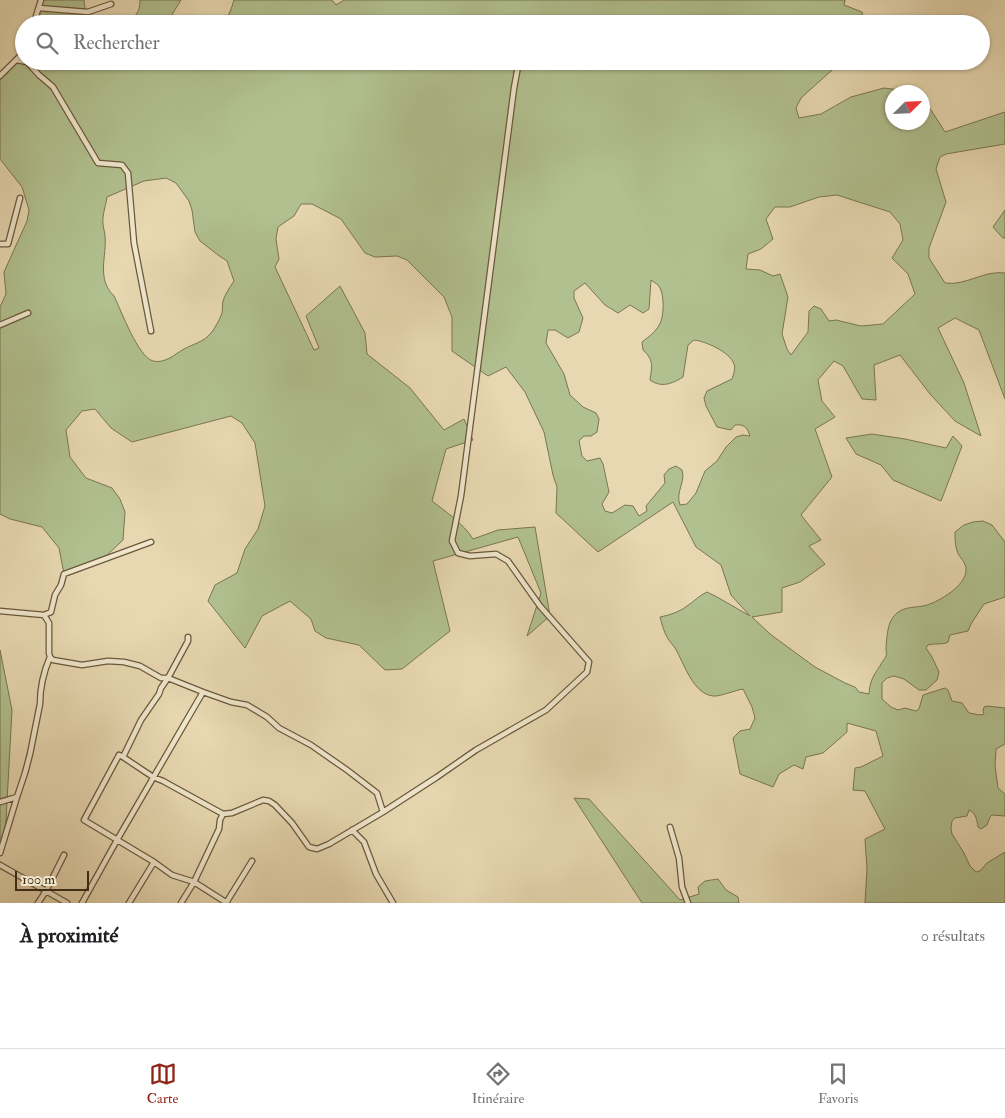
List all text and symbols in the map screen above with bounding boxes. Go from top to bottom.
search box [15,15,990,70]
icon: search [33,29,61,57]
text: Rechercher [73,31,160,55]
north arrow [885,85,930,130]
scale bar [15,868,89,891]
text: 100 m [22,871,55,888]
text: À proximité [20,922,118,949]
text: 0 résultats [921,926,985,946]
tab: Carte [147,1060,178,1107]
tab: Itinéraire [472,1060,524,1107]
tab: Favoris [818,1060,858,1107]

